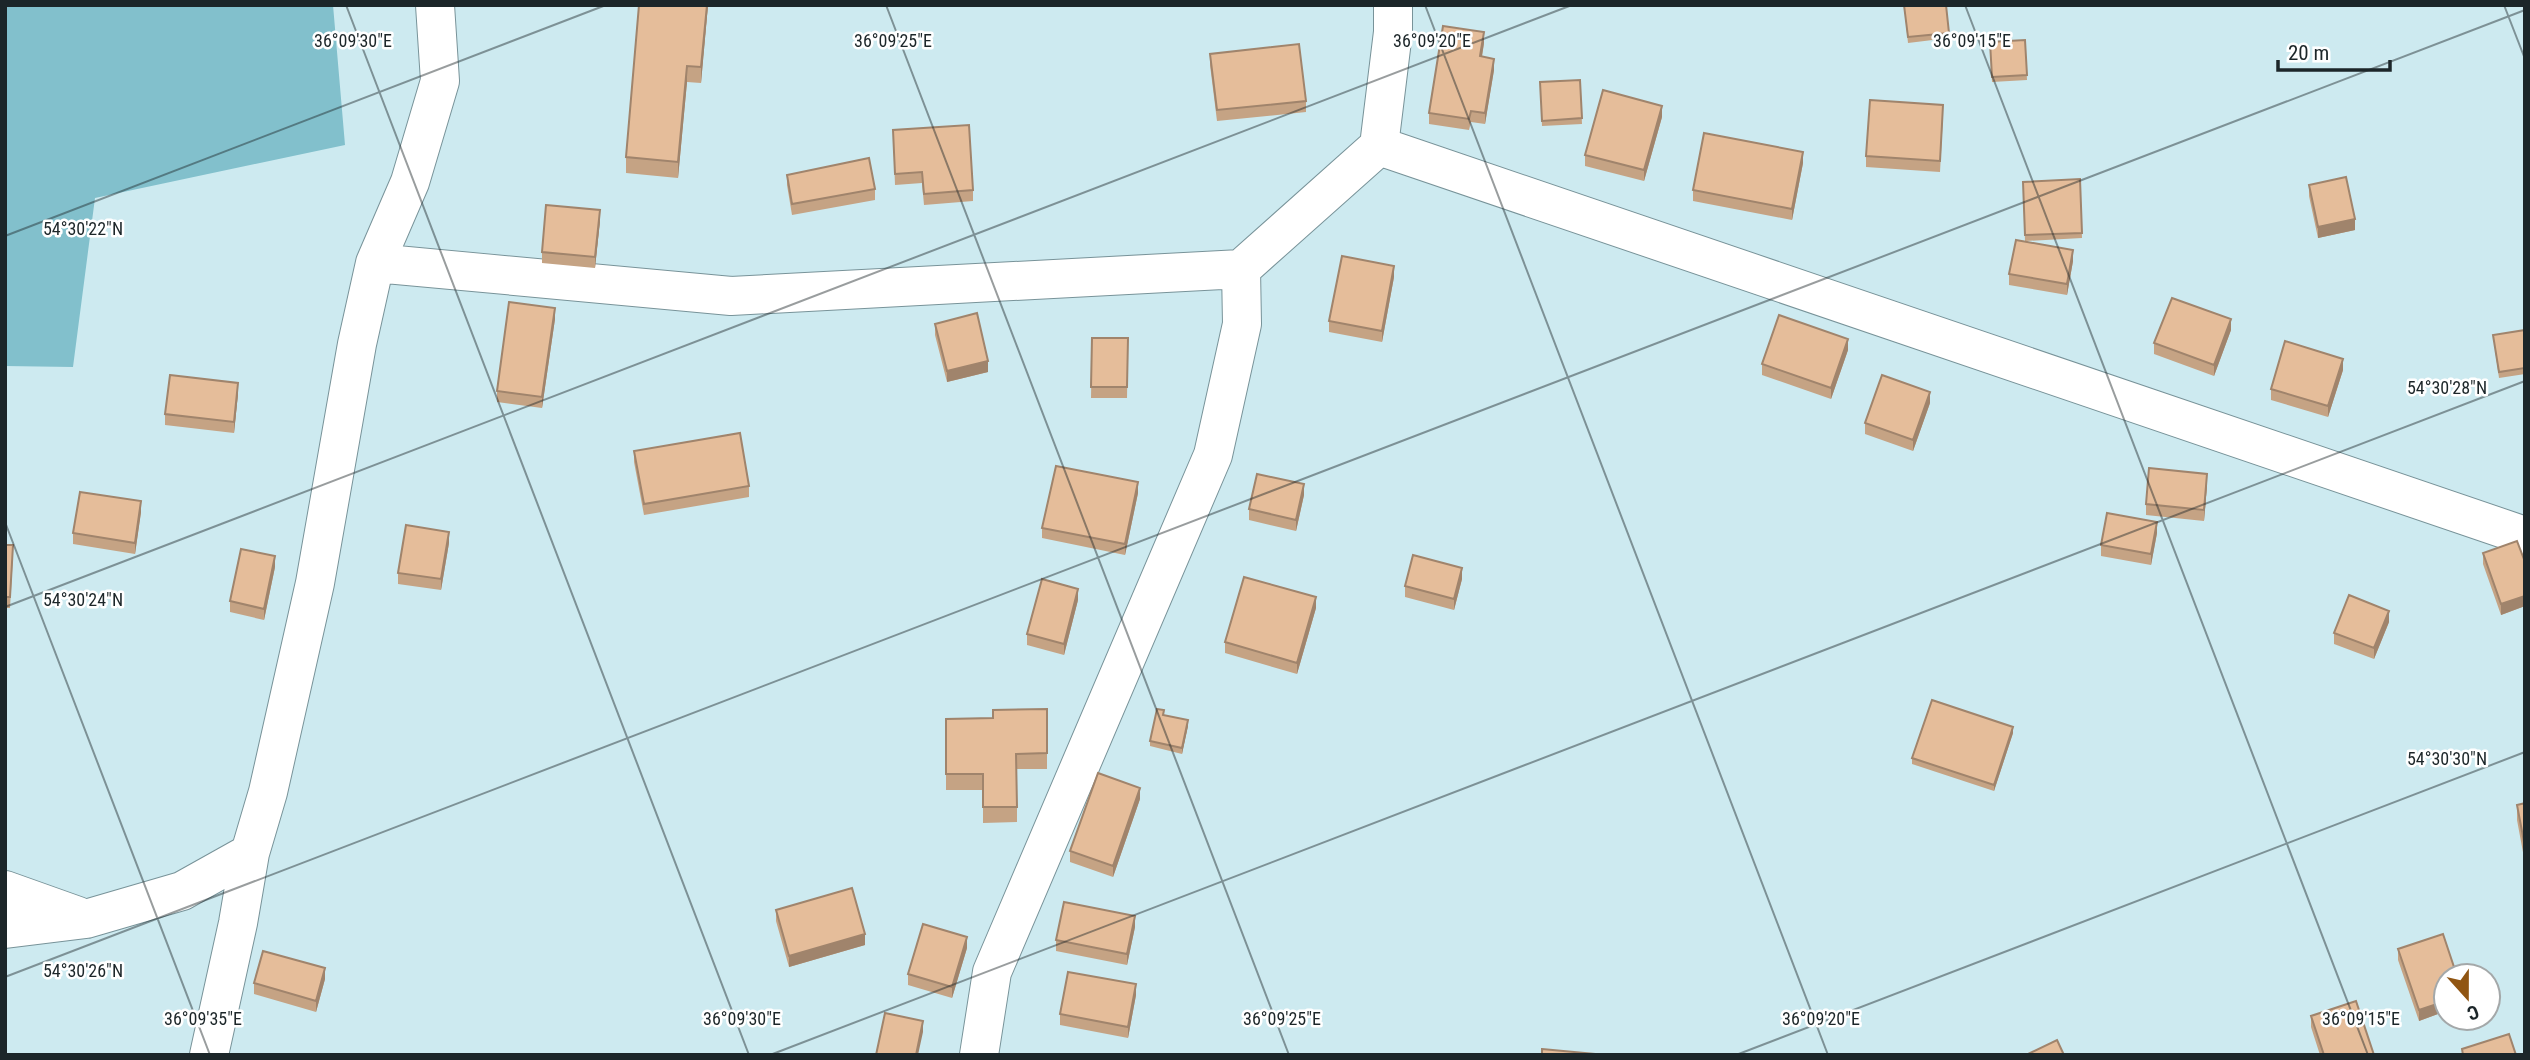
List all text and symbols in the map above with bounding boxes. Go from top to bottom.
scale bar [2278,28,2390,72]
text: 36°09'30"E [314,30,392,51]
text: 36°09'25"E [854,30,932,51]
text: 36°09'20"E [1393,30,1471,51]
text: 36°09'15"E [1933,30,2011,51]
text: 20 m [2288,41,2329,65]
text: 54°30'22"N [43,218,123,239]
text: 54°30'28"N [2407,377,2487,398]
text: 54°30'24"N [43,589,123,610]
text: 54°30'30"N [2407,748,2487,769]
text: 54°30'26"N [43,960,123,981]
north arrow [2432,962,2502,1032]
text: С [2464,1000,2482,1025]
text: 36°09'35"E [164,1008,242,1029]
text: 36°09'30"E [703,1008,781,1029]
text: 36°09'25"E [1243,1008,1321,1029]
text: 36°09'20"E [1782,1008,1860,1029]
text: 36°09'15"E [2322,1008,2400,1029]

